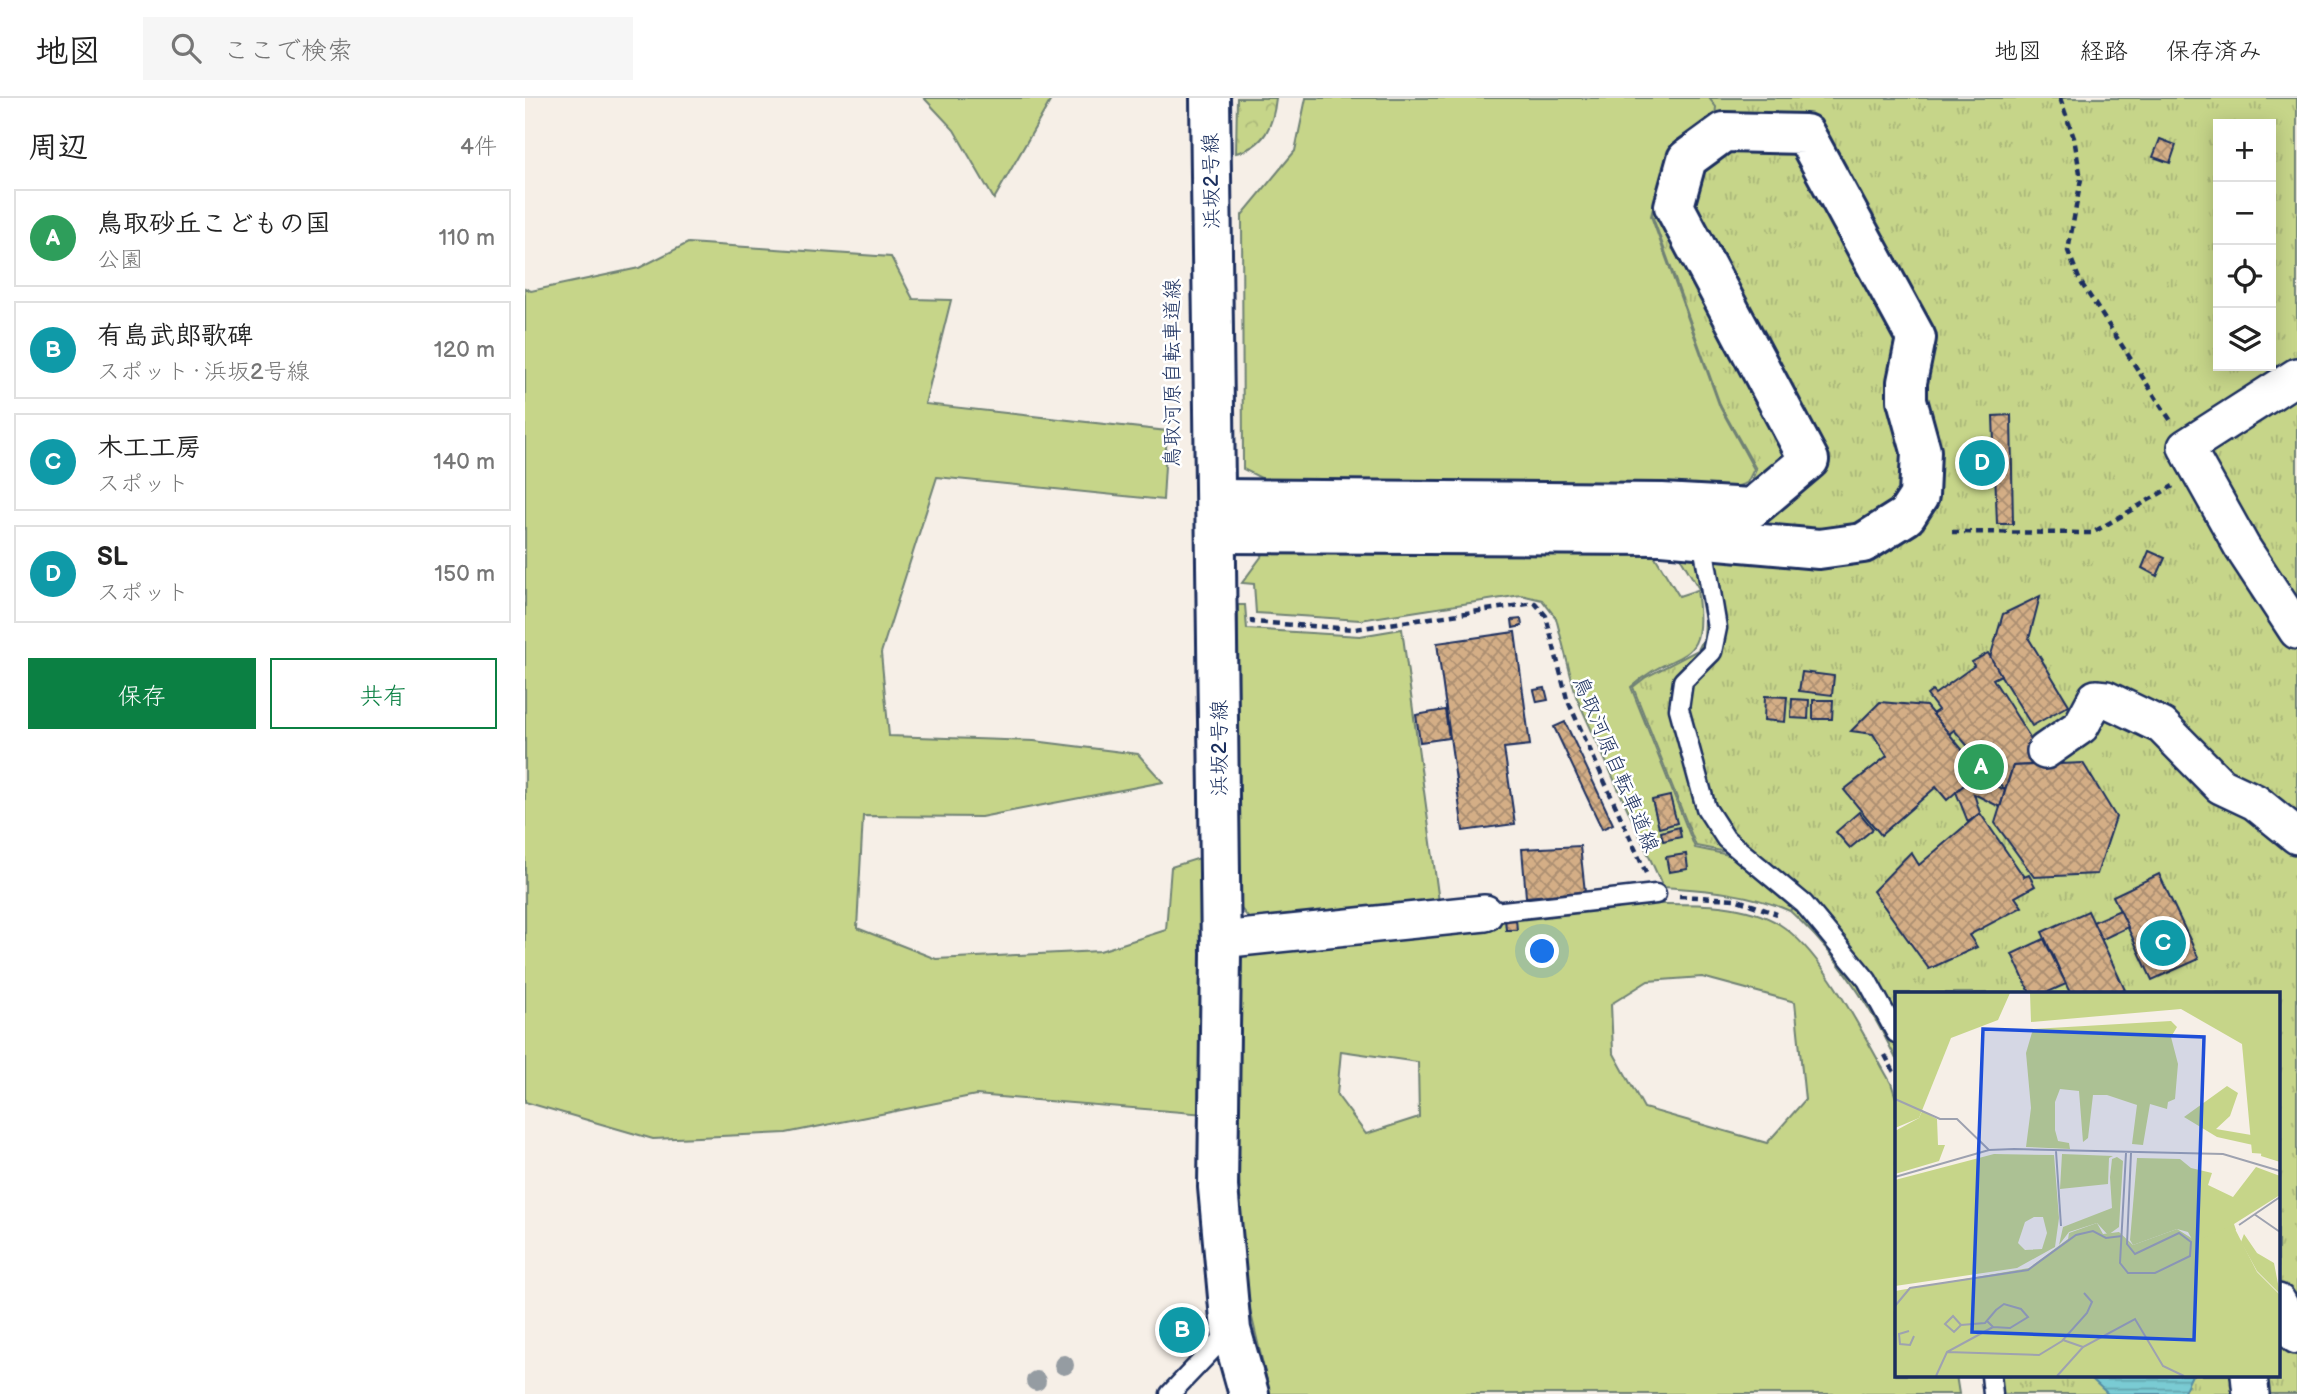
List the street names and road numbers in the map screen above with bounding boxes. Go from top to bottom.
street label: 浜坂2号線 [1198,133,1225,229]
street label: 鳥取河原自転車道線 [1160,279,1185,468]
street label: 鳥取河原自転車道線 [1567,672,1664,856]
street label: 浜坂2号線 [1207,700,1232,796]

